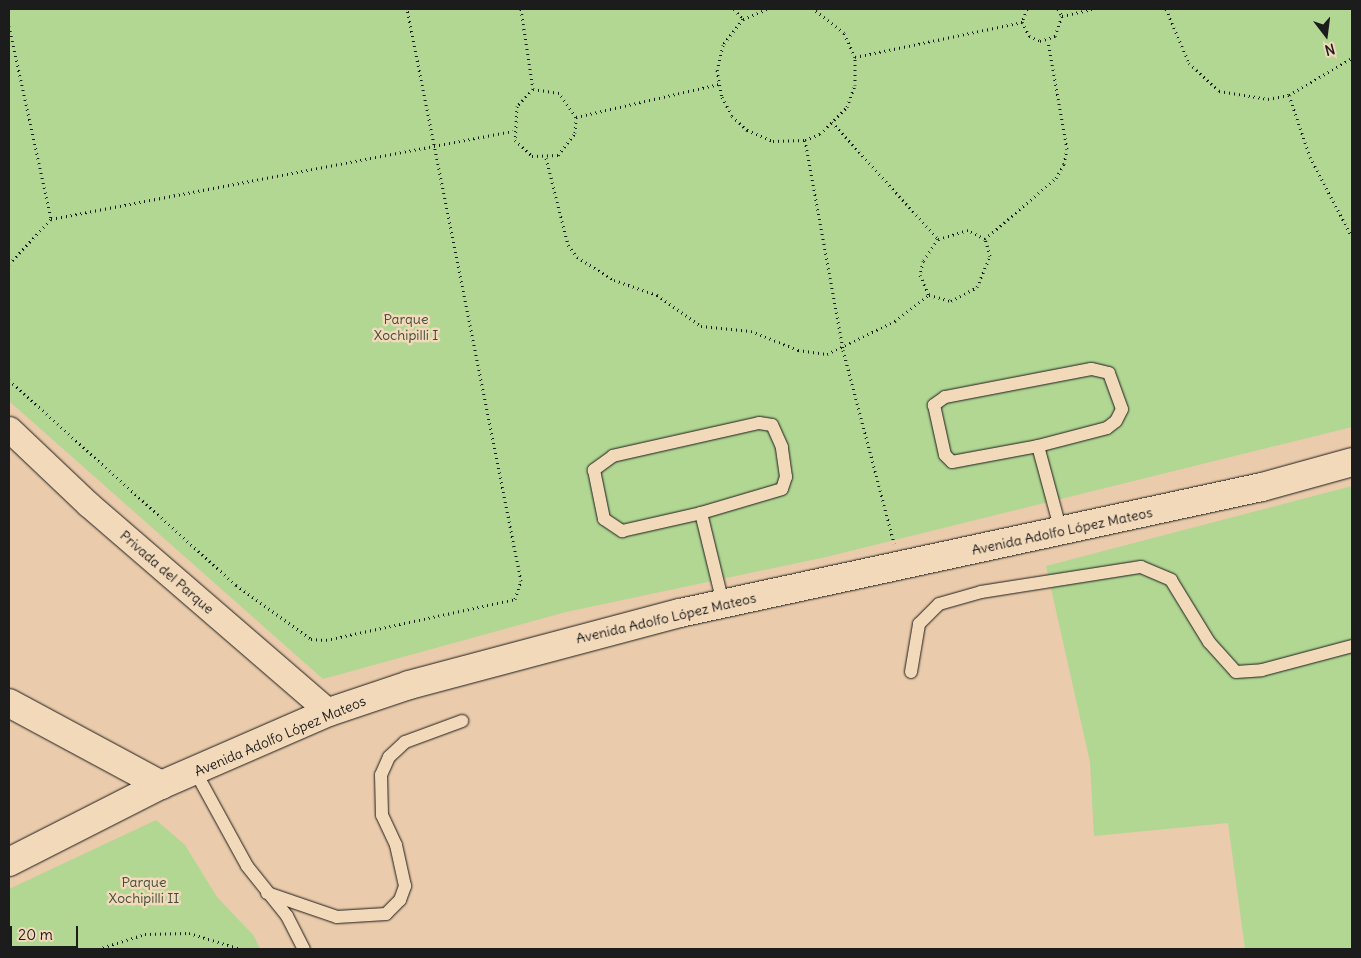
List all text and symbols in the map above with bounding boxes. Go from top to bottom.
north arrow [1301,10,1351,60]
text: N [1323,40,1337,59]
park label: Parque Xochipilli I [374,311,438,344]
street label: Avenida Adolfo López Mateos [970,504,1154,558]
street label: Privada del Parque [117,527,217,617]
street label: Avenida Adolfo López Mateos [574,589,758,647]
street label: Avenida Adolfo López Mateos [192,692,368,780]
park label: Parque Xochipilli II [109,874,179,906]
scale bar [12,916,80,948]
text: 20 m [18,925,53,944]

